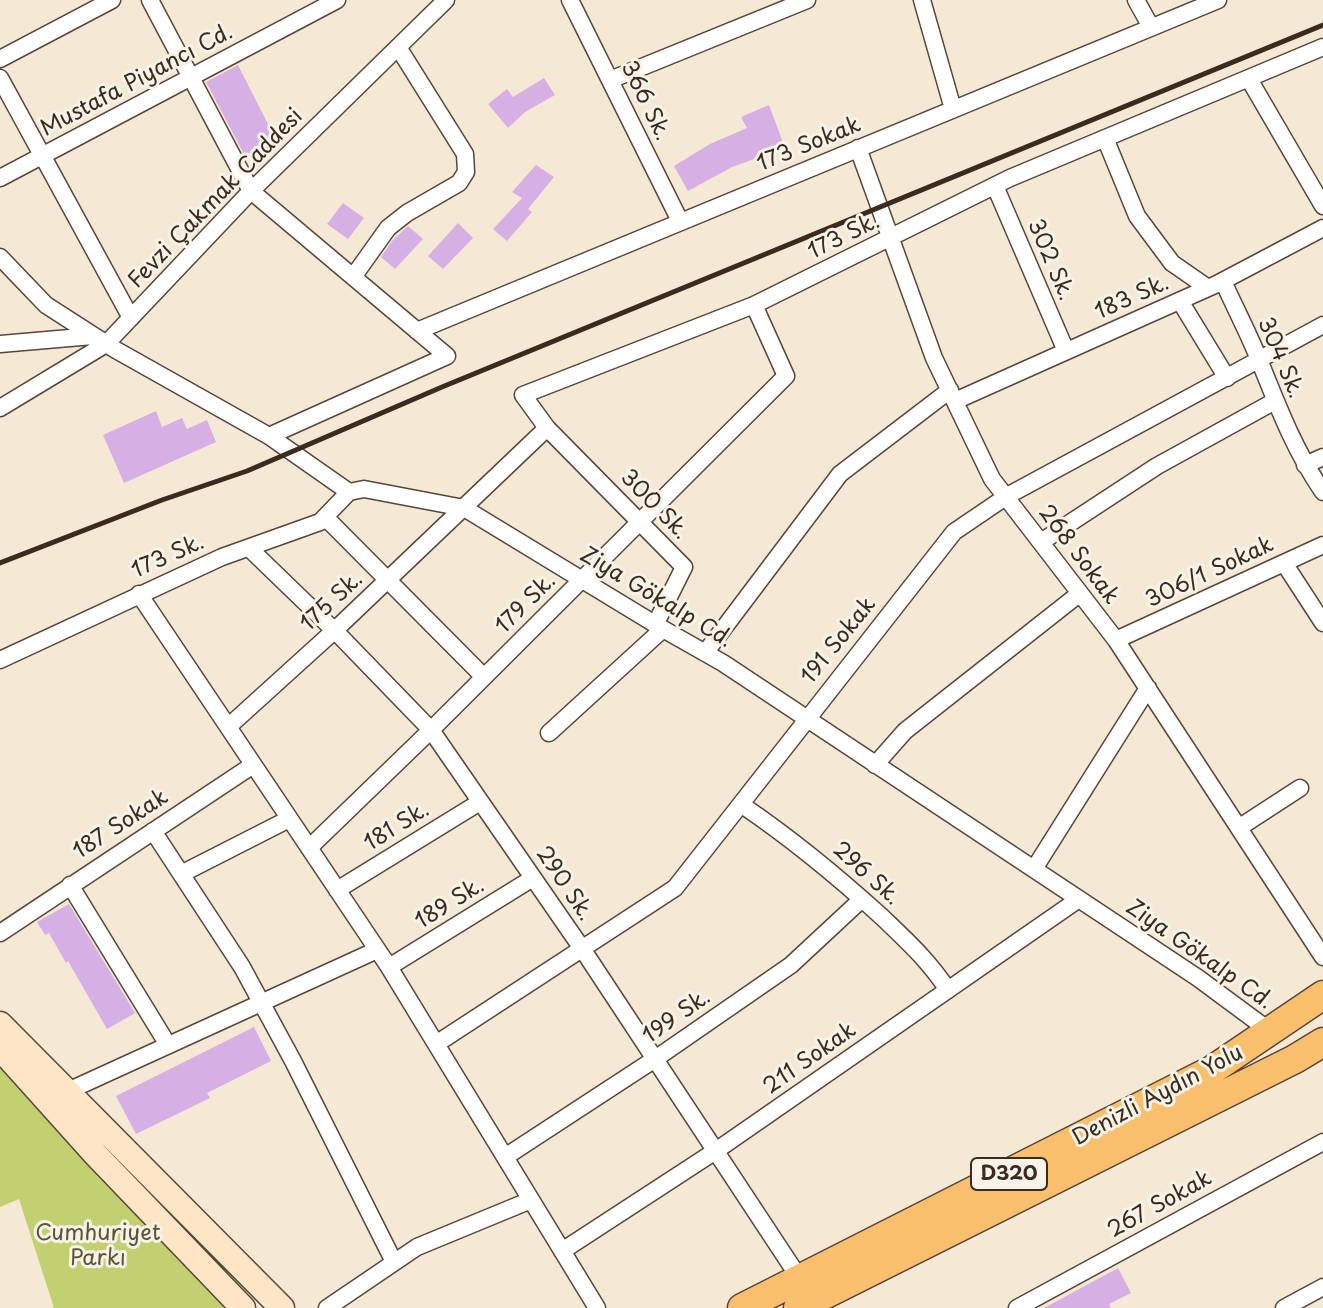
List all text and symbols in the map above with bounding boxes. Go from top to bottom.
street label: Mustafa Piyancı Cd. [36,19,238,143]
street label: 366 Sk. [615,57,675,145]
street label: Fevzi Çakmak Caddesi [123,104,309,294]
street label: 173 Sokak [753,112,865,178]
street label: 173 Sk. [804,208,884,266]
street label: 302 Sk. [1021,215,1079,305]
street label: 183 Sk. [1091,270,1173,326]
street label: 304 Sk. [1251,314,1309,402]
street label: 300 Sk. [614,465,694,545]
street label: 268 Sokak [1032,500,1124,610]
street label: 173 Sk. [128,529,208,585]
street label: 306/1 Sokak [1142,532,1278,614]
street label: Ziya Gökalp Cd. [575,542,737,654]
street label: 175 Sk. [295,566,369,638]
street label: 179 Sk. [490,568,562,640]
street label: 191 Sokak [796,592,882,690]
street label: 187 Sokak [69,785,173,865]
street label: 181 Sk. [360,797,434,857]
street label: 296 Sk. [827,837,905,911]
street label: 290 Sk. [530,842,598,926]
street label: 189 Sk. [411,873,489,935]
street label: Ziya Gökalp Cd. [1121,895,1277,1015]
street label: 199 Sk. [638,984,716,1050]
street label: 211 Sokak [759,1017,861,1101]
street label: Denizli Aydın Yolu [1068,1040,1248,1152]
road number: D320 [971,1158,1047,1190]
street label: 267 Sokak [1103,1166,1217,1244]
park label: Cumhuriyet Parkı [35,1221,161,1272]

